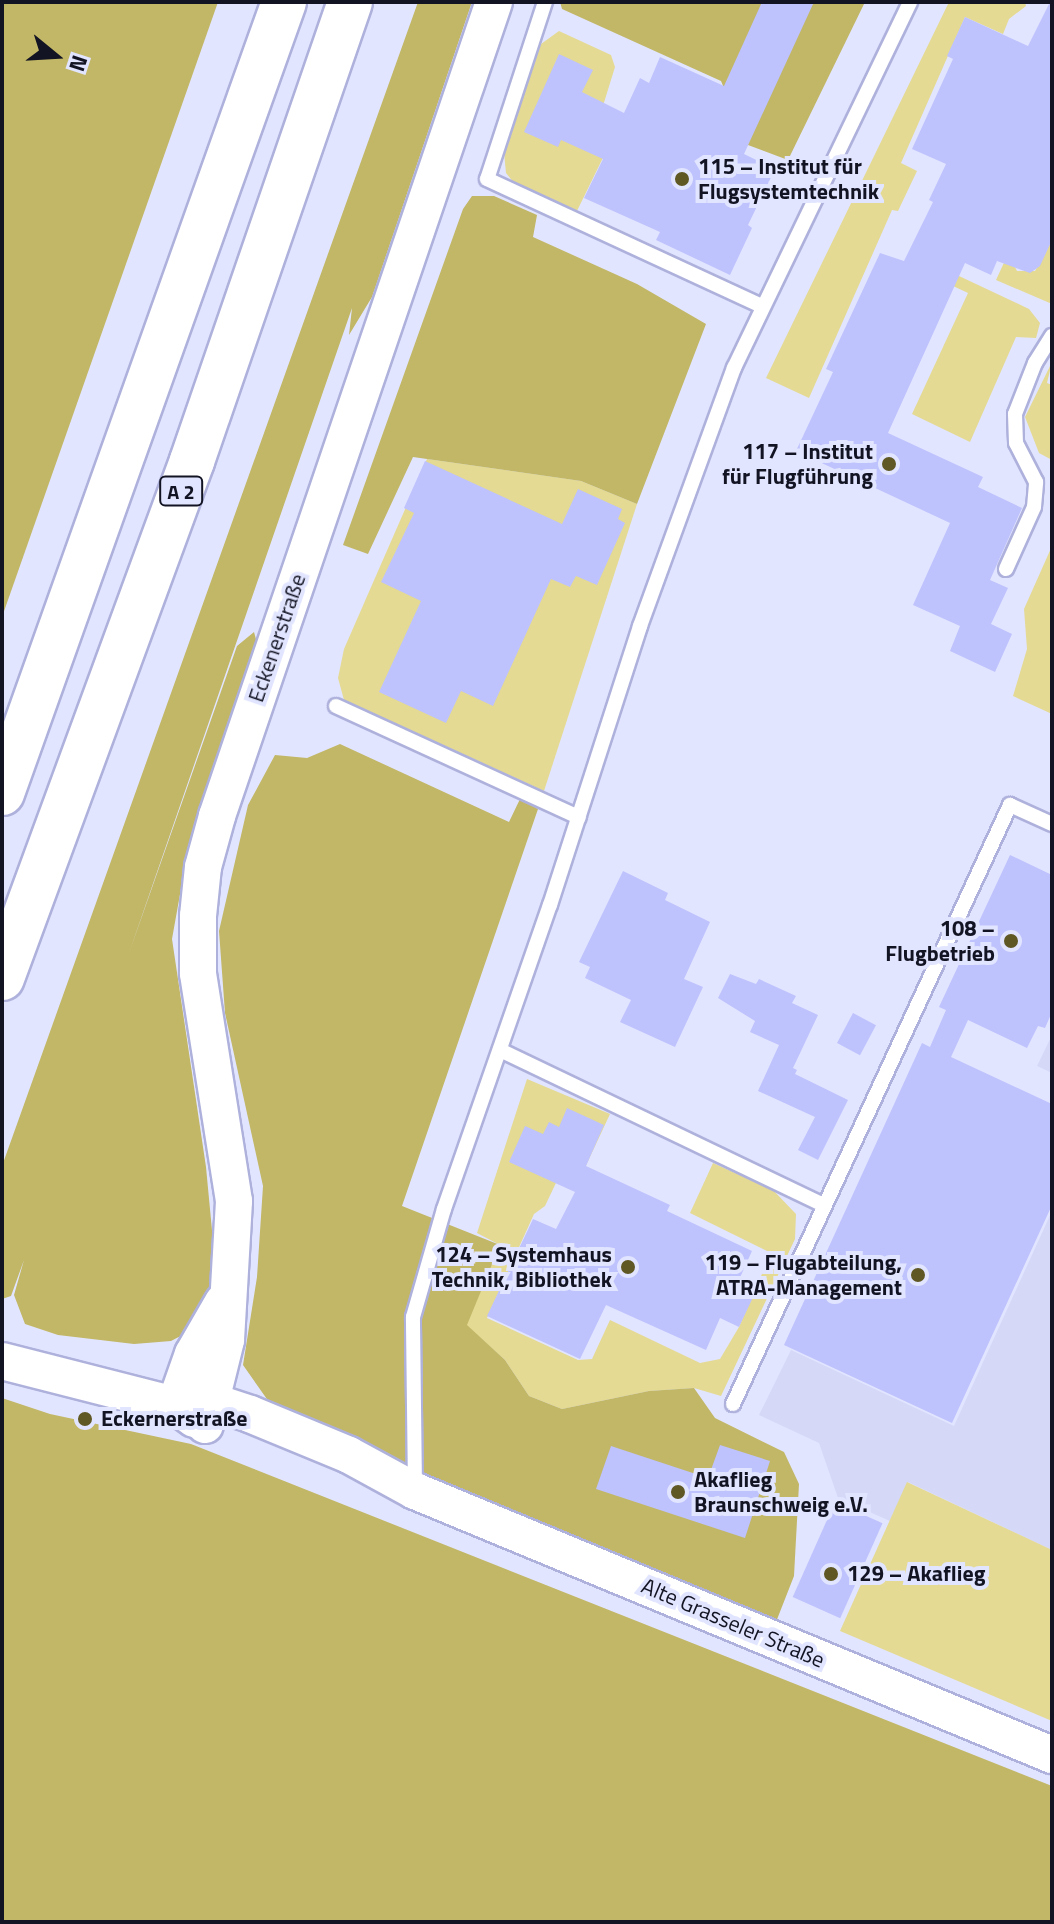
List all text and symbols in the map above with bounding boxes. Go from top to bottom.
north arrow [16,16,96,96]
text: N [60,51,97,76]
place label: 115 – Institut für Flugsystemtechnik [698,153,879,204]
marker: 115 – Institut für Flugsystemtechnik [673,170,691,188]
place label: 117 – Institut für Flugführung [722,438,873,490]
marker: 117 – Institut für Flugführung [880,455,898,473]
road number: A 2 [159,475,203,507]
street label: Eckenerstraße [243,570,311,706]
place label: 108 – Flugbetrieb [885,915,995,966]
marker: 108 – Flugbetrieb [1002,932,1020,950]
place label: 124 – Systemhaus Technik, Bibliothek [432,1241,612,1292]
place label: 119 – Flugabteilung, ATRA-Management [704,1249,902,1300]
marker: 124 – Systemhaus Technik, Bibliothek [619,1258,637,1276]
marker: 119 – Flugabteilung, ATRA-Management [909,1266,927,1284]
place label: Eckernerstraße [101,1406,247,1432]
marker: Eckernerstraße [76,1410,94,1428]
place label: Akaflieg Braunschweig e.V. [694,1466,868,1518]
marker: Akaflieg Braunschweig e.V. [669,1483,687,1501]
place label: 129 – Akaflieg [847,1561,985,1587]
marker: 129 – Akaflieg [822,1565,840,1583]
street label: Alte Grasseler Straße [638,1573,828,1673]

